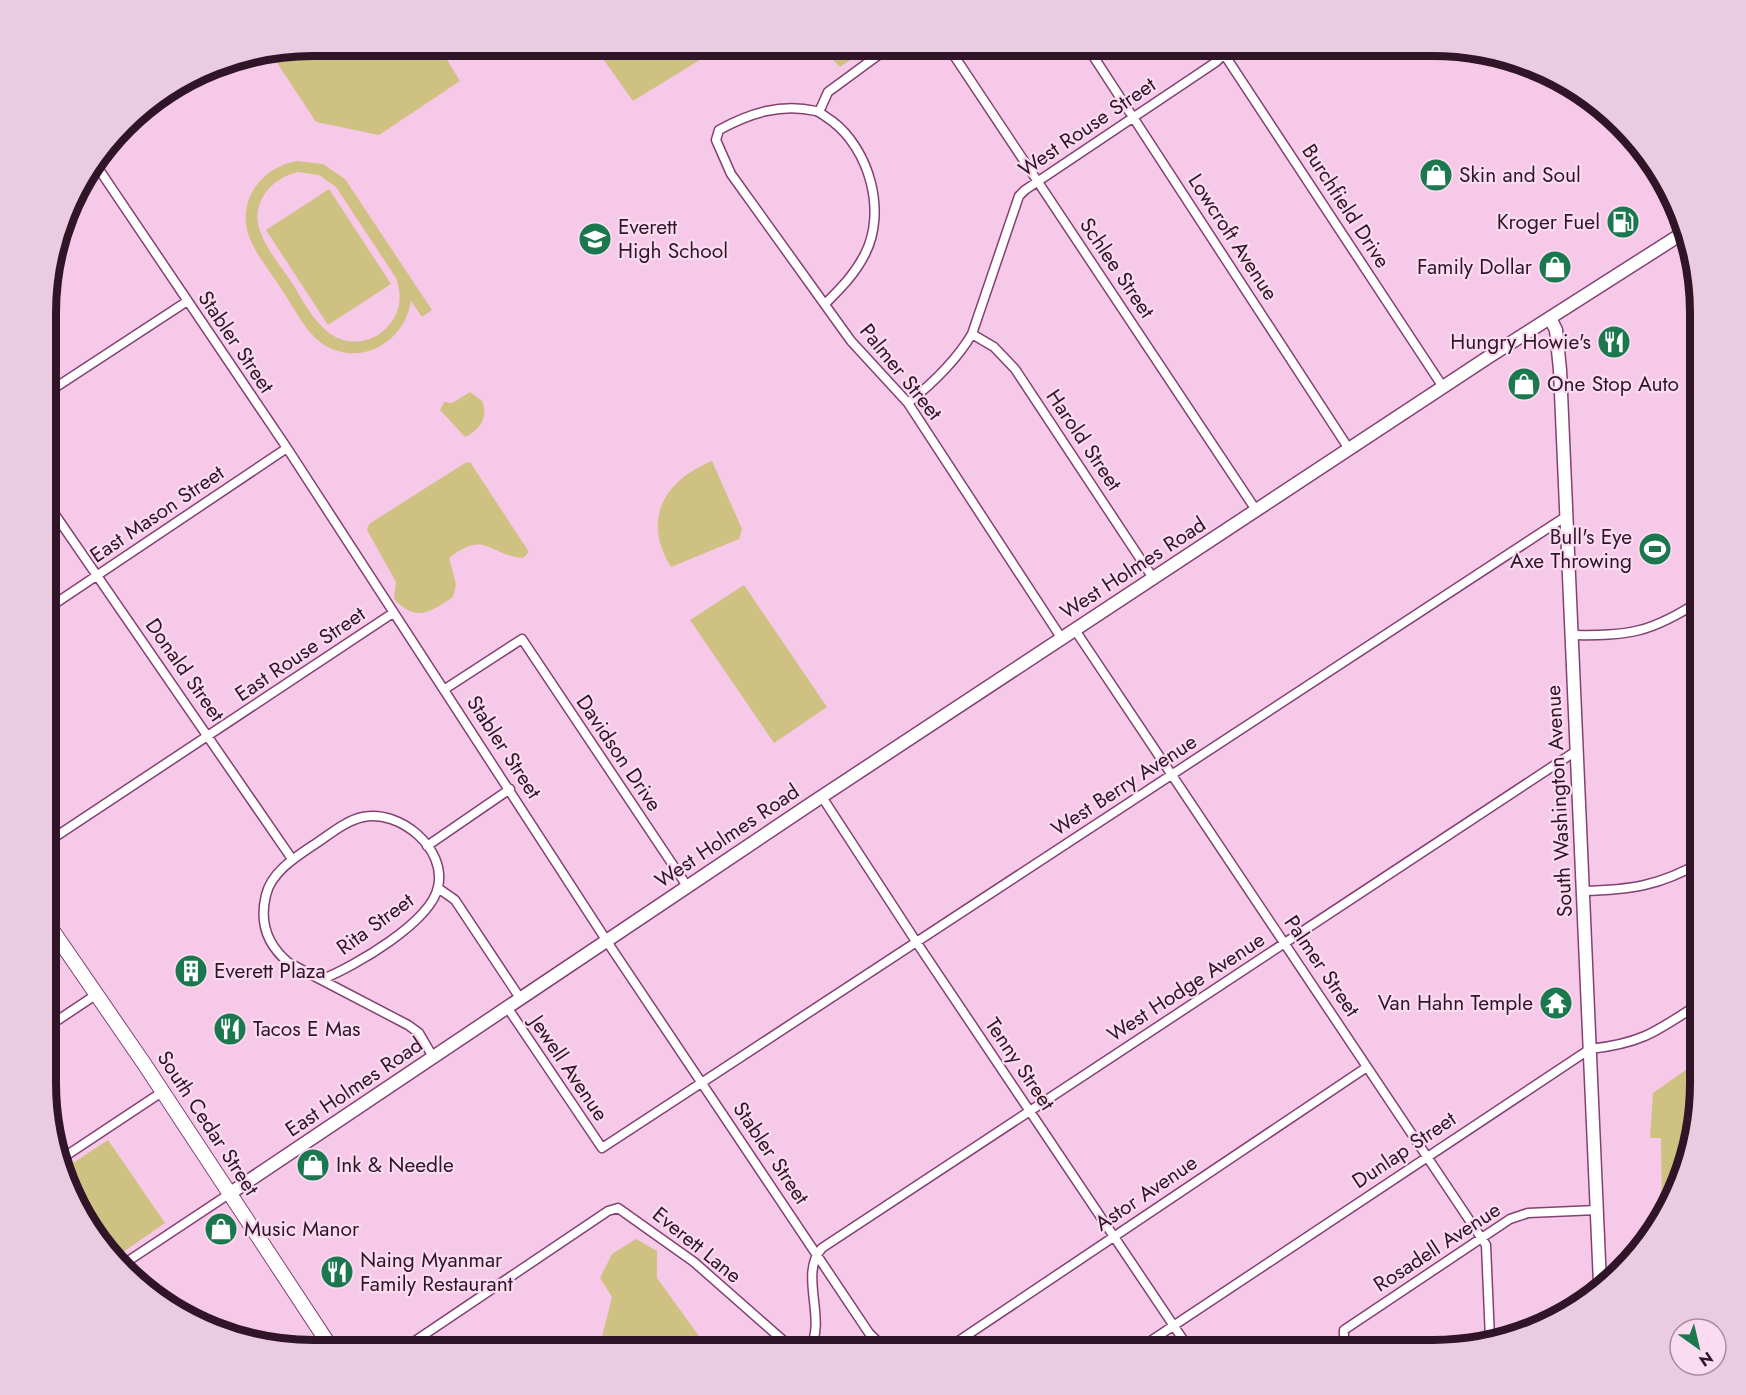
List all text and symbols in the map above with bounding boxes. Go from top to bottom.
street label: West Rouse Street [1012,70,1162,184]
street label: Burchfield Drive [1295,138,1398,274]
shop icon: Skin and Soul [1418,157,1454,193]
place label: Skin and Soul [1459,160,1581,190]
street label: Lowcroft Avenue [1181,168,1285,306]
fuel station icon: Kroger Fuel [1605,204,1641,240]
place label: Kroger Fuel [1497,207,1600,237]
place label: Everett High School [618,212,728,266]
street label: Schlee Street [1072,212,1162,324]
school or university icon: Everett High School [577,221,613,257]
shop icon: Family Dollar [1537,249,1573,285]
place label: Family Dollar [1417,252,1533,282]
street label: Stabler Street [191,285,281,399]
street label: Palmer Street [853,317,949,427]
restaurant icon: Hungry Howie's [1596,324,1632,360]
place label: Hungry Howie's [1450,327,1591,357]
shop icon: One Stop Auto [1506,366,1542,402]
place label: One Stop Auto [1547,369,1679,399]
street label: Harold Street [1039,383,1129,497]
street label: East Mason Street [84,458,230,570]
street label: West Holmes Road [1054,510,1212,626]
place label: Bull's Eye Axe Throwing [1510,522,1632,576]
sports icon: Bull's Eye Axe Throwing [1637,531,1673,567]
street label: East Rouse Street [229,599,371,709]
street label: Donald Street [138,612,232,728]
street label: South Washington Avenue [1538,684,1580,918]
street label: Stabler Street [459,689,549,805]
street label: Davidson Drive [569,689,669,817]
street label: West Berry Avenue [1045,727,1203,843]
street label: West Holmes Road [649,777,805,895]
street label: Rita Street [330,886,420,962]
street label: Palmer Street [1277,909,1367,1023]
street label: West Hodge Avenue [1101,925,1271,1049]
building icon: Everett Plaza [173,953,209,989]
place label: Everett Plaza [214,956,326,986]
temple icon: Van Hahn Temple [1538,985,1574,1021]
place label: Van Hahn Temple [1378,988,1533,1018]
street label: Jewell Avenue [521,1007,616,1127]
restaurant icon: Tacos E Mas [212,1011,248,1047]
street label: Tenny Street [978,1012,1062,1116]
place label: Tacos E Mas [253,1014,360,1044]
street label: East Holmes Road [279,1030,429,1144]
street label: South Cedar Street [150,1045,266,1201]
street label: Stabler Street [726,1096,816,1210]
street label: Dunlap Street [1346,1104,1462,1196]
shop icon: Ink & Needle [295,1147,331,1183]
street label: Astor Avenue [1089,1148,1203,1238]
place label: Ink & Needle [336,1150,454,1180]
street label: Rosadell Avenue [1368,1195,1507,1299]
street label: Everett Lane [646,1200,748,1290]
shop icon: Music Manor [203,1211,239,1247]
place label: Music Manor [244,1214,360,1244]
place label: Naing Myanmar Family Restaurant [360,1245,513,1299]
restaurant icon: Naing Myanmar Family Restaurant [319,1254,355,1290]
north arrow [1668,1317,1728,1377]
text: N [1694,1346,1718,1372]

